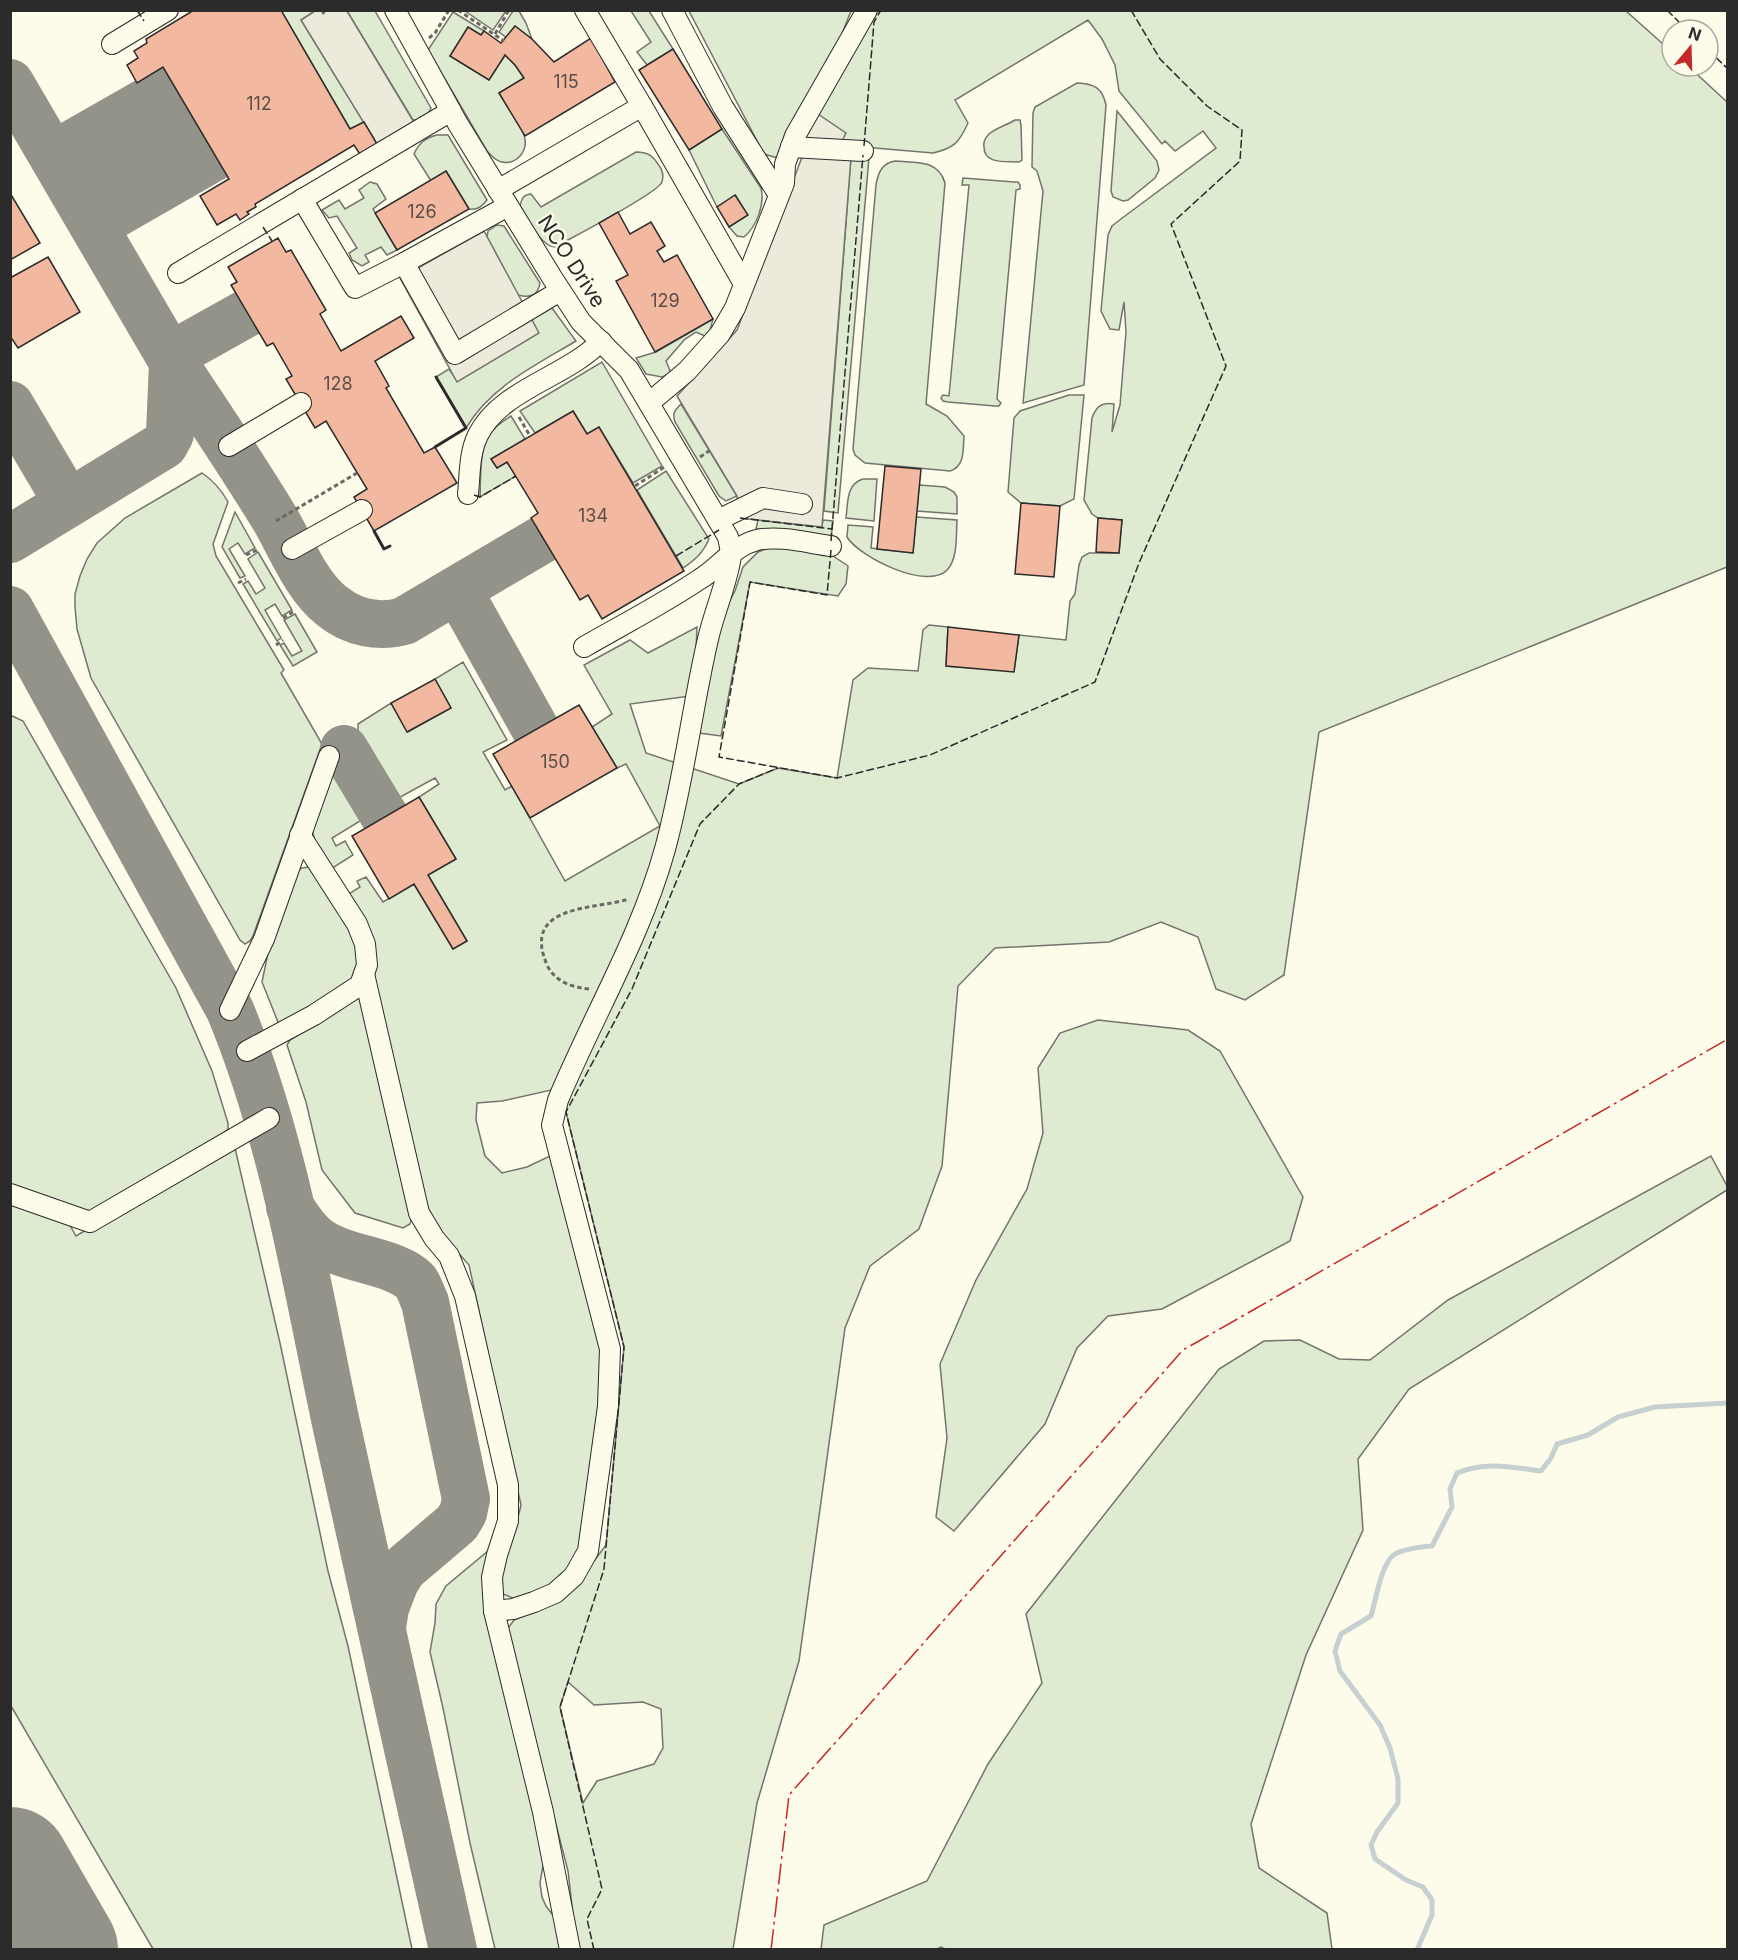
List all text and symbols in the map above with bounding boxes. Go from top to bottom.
north arrow [1660,18,1720,78]
text: N [1686,22,1704,45]
house number: 115 [553,71,579,92]
house number: 112 [246,93,272,114]
house number: 126 [407,201,437,222]
street label: NCO Drive [533,210,611,312]
house number: 129 [650,290,680,311]
house number: 128 [323,373,353,394]
house number: 134 [578,505,608,526]
house number: 150 [540,751,570,772]

